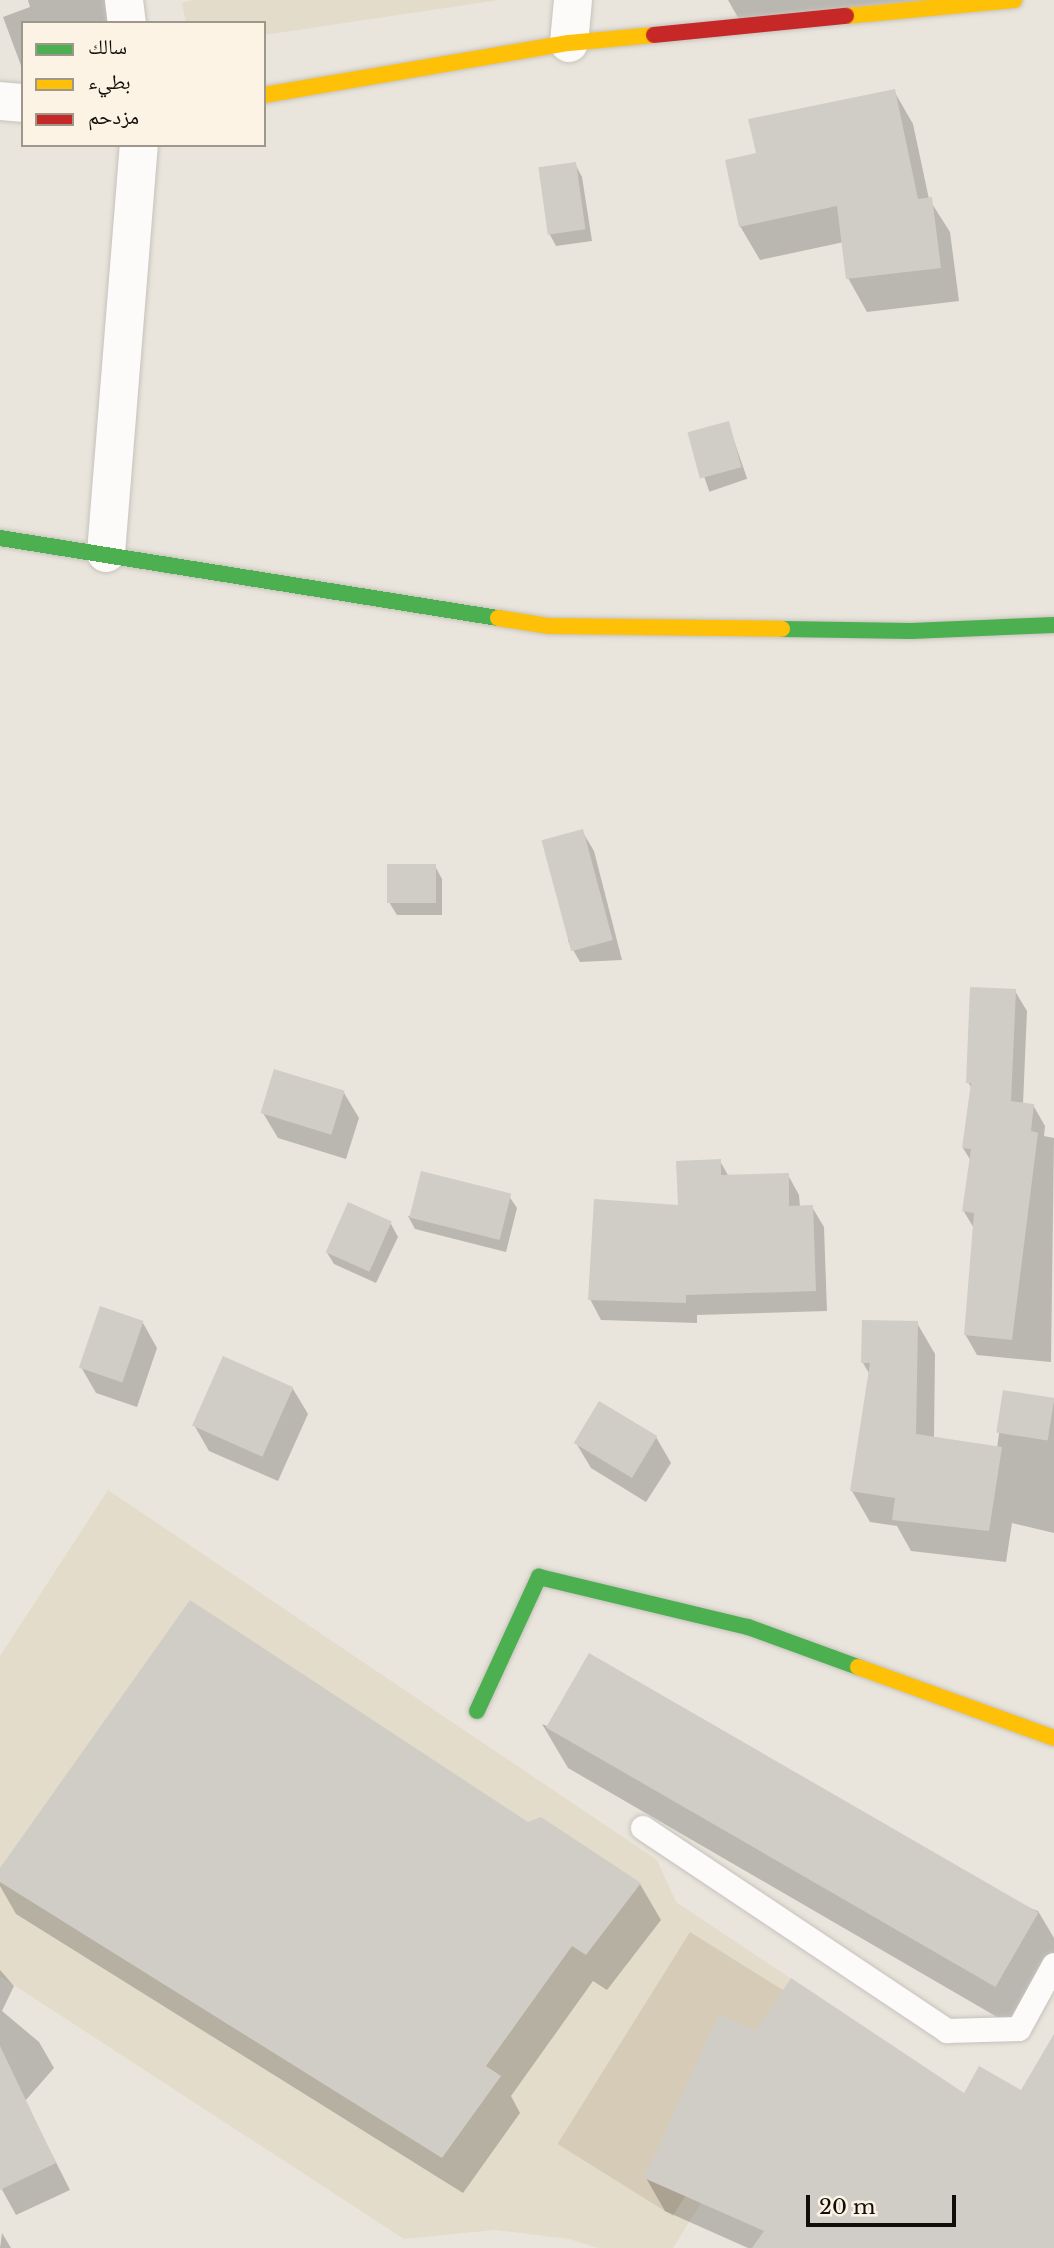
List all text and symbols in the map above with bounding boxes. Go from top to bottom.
legend [21,21,266,147]
text: سالك [88,34,127,60]
text: بطيء [88,69,131,95]
text: مزدحم [88,104,139,130]
scale bar [809,2182,960,2226]
text: 20 m [819,2194,876,2220]

